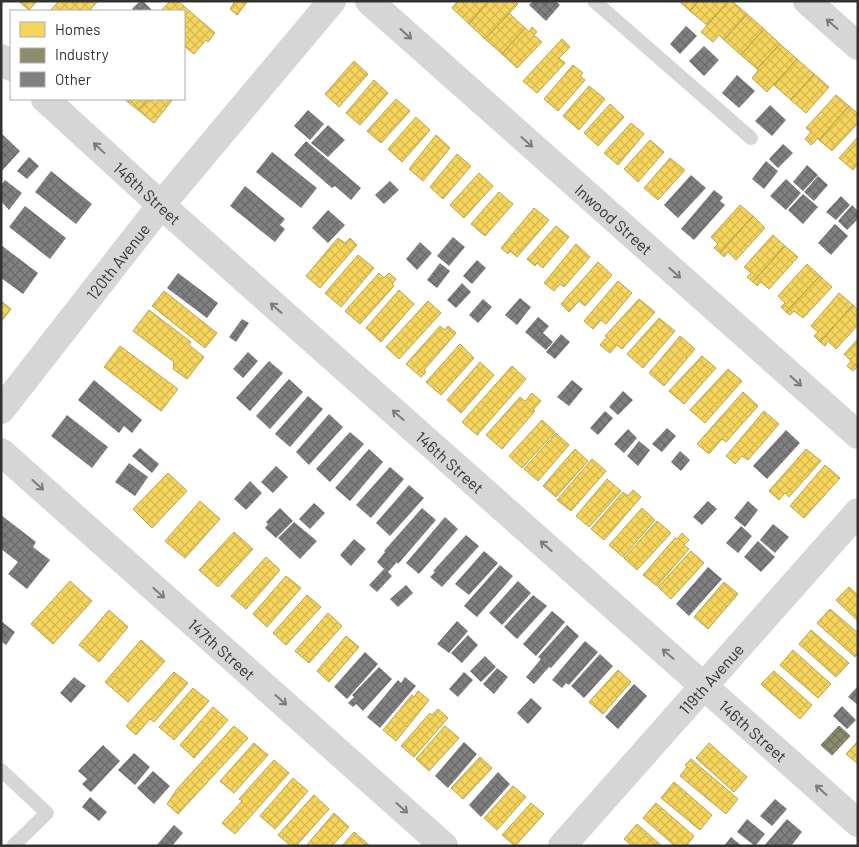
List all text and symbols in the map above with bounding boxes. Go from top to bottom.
legend [10,10,185,100]
one-way arrow [826,18,839,30]
text: Homes [55,20,100,38]
one-way arrow [399,28,412,39]
text: Industry [55,45,109,63]
text: Other [55,70,92,88]
one-way arrow [521,136,534,147]
one-way arrow [93,142,106,154]
street label: 146th Street [110,157,185,228]
street label: Inwood Street [572,179,657,258]
street label: 120th Avenue [82,219,153,303]
one-way arrow [668,267,681,278]
one-way arrow [270,302,283,313]
one-way arrow [790,375,803,386]
one-way arrow [392,409,405,421]
street label: 146th Street [413,427,488,497]
one-way arrow [31,479,44,491]
one-way arrow [540,540,553,552]
one-way arrow [153,587,166,598]
street label: 147th Street [185,614,259,683]
street label: 119th Avenue [674,639,747,718]
one-way arrow [661,648,674,660]
one-way arrow [274,695,287,706]
street label: 146th Street [716,695,791,765]
one-way arrow [815,784,828,796]
one-way arrow [396,803,409,814]

